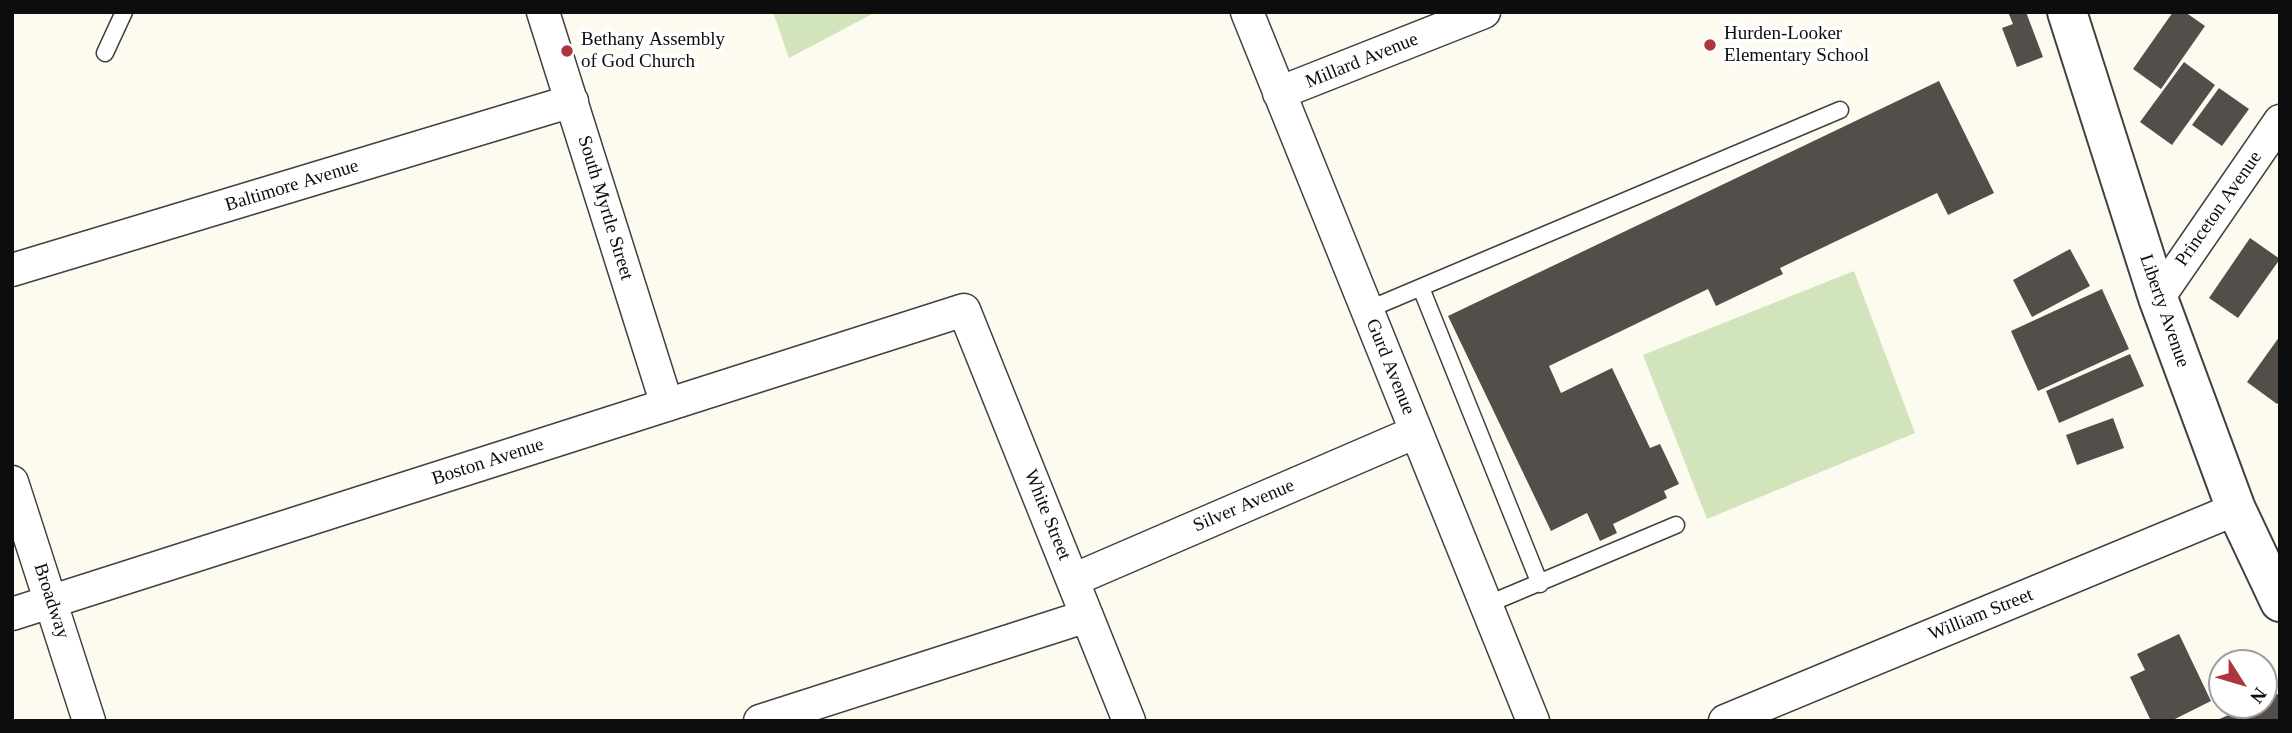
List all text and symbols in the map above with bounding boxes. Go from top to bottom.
place label: Hurden-Looker Elementary School [1724,23,1869,67]
street label: Millard Avenue [1302,28,1422,94]
place label: Bethany Assembly of God Church [581,29,725,73]
marker: Hurden-Looker Elementary School [1702,37,1718,53]
marker: Bethany Assembly of God Church [559,43,575,59]
street label: South Myrtle Street [572,133,638,283]
street label: Princeton Avenue [2171,147,2267,271]
street label: Baltimore Avenue [222,155,362,217]
street label: Liberty Avenue [2134,251,2194,371]
street label: Gurd Avenue [1360,316,1420,418]
street label: Boston Avenue [429,433,547,491]
street label: White Street [1019,466,1075,564]
street label: Silver Avenue [1190,474,1298,538]
street label: Broadway [28,560,74,642]
street label: William Street [1925,584,2037,646]
north arrow [2208,649,2278,719]
text: N [2246,684,2271,708]

